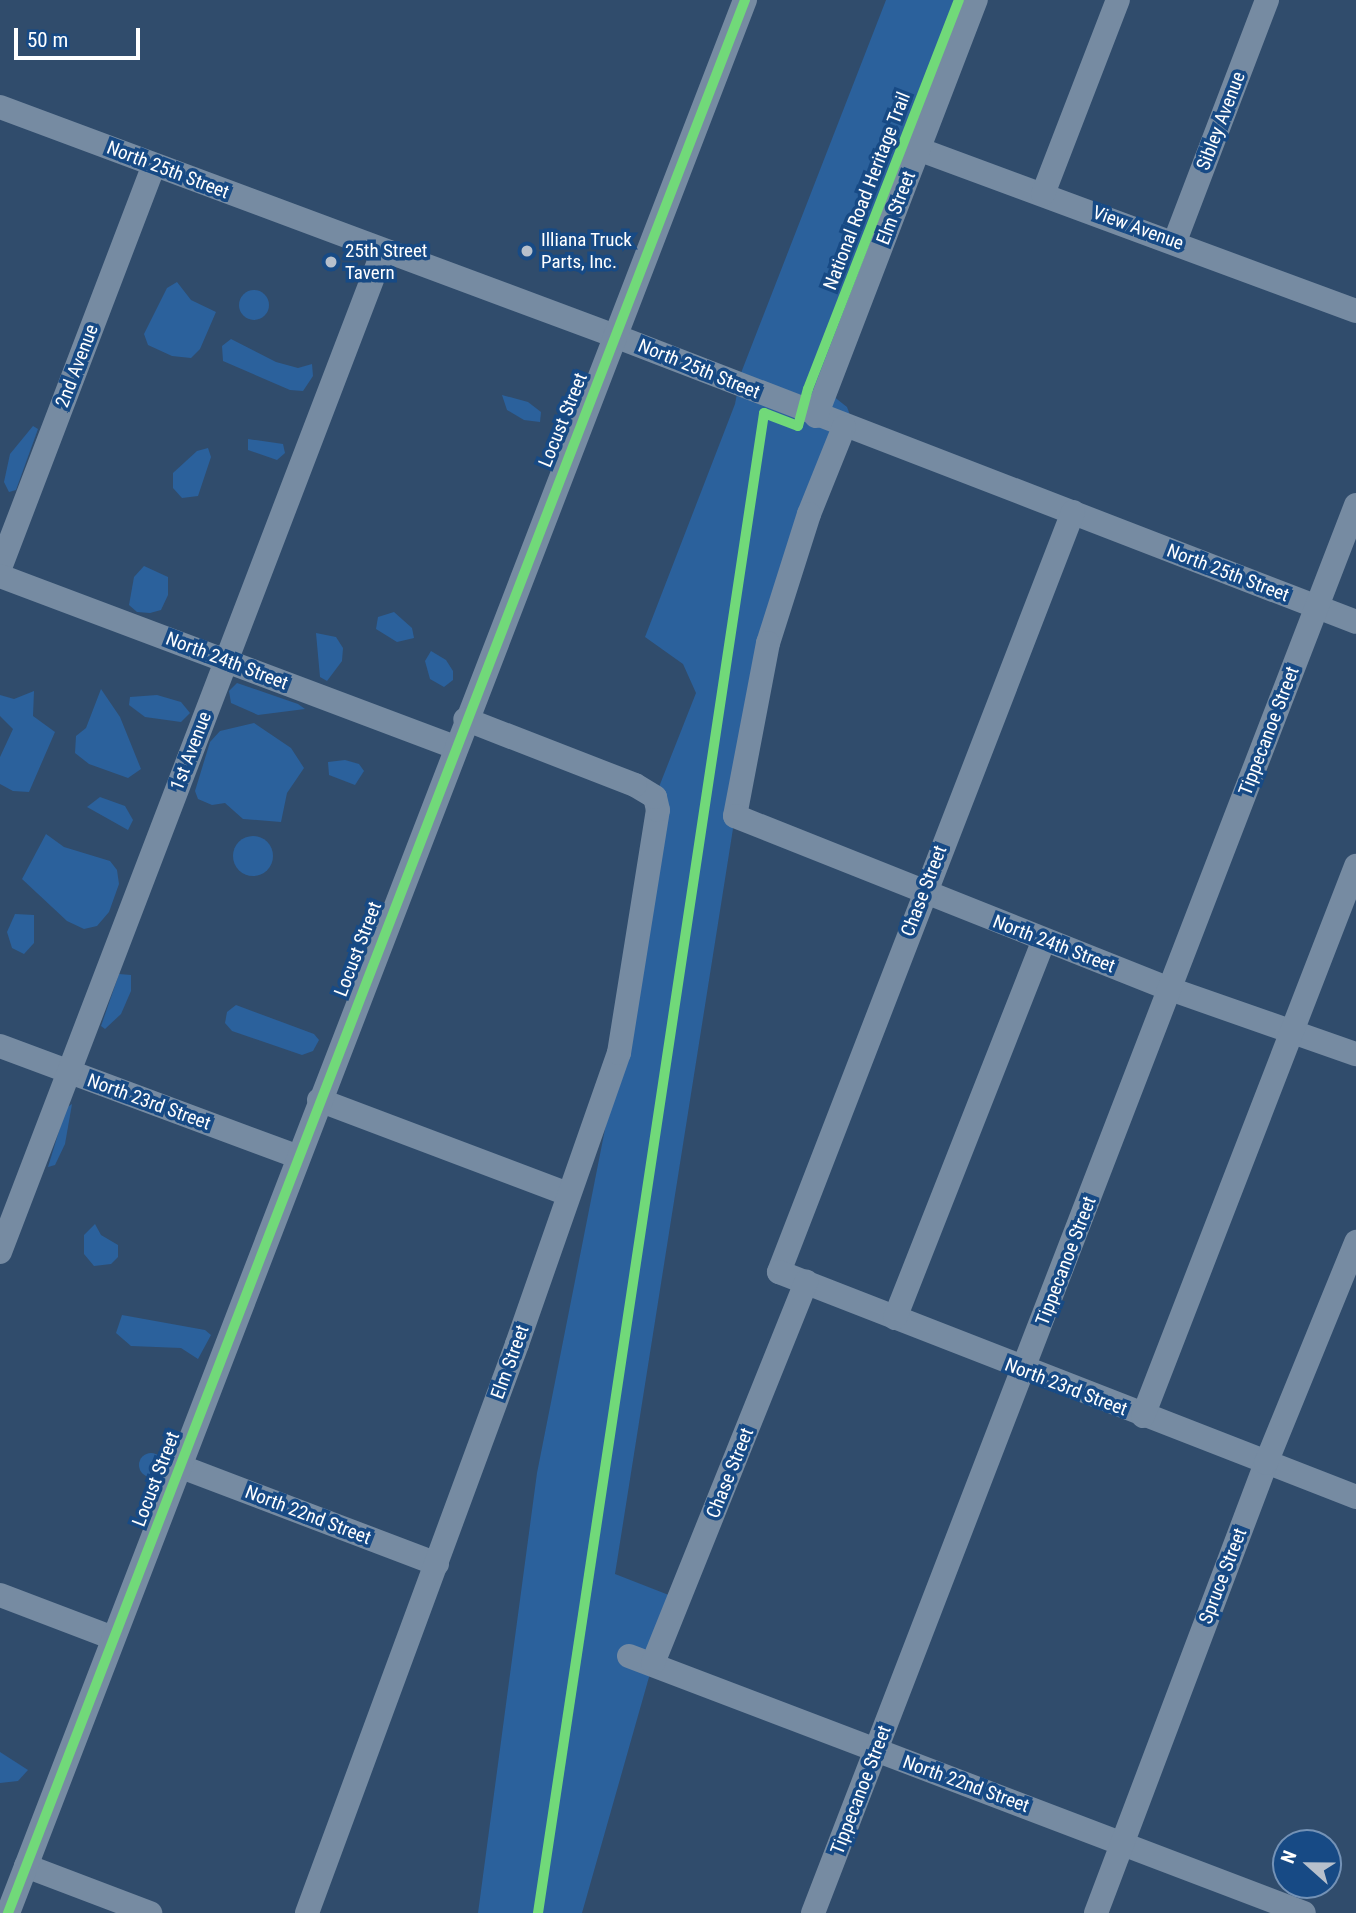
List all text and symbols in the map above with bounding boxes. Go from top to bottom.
scale bar [18,14,144,58]
text: 50 m [27,28,68,52]
street label: Sibley Avenue [1192,69,1250,173]
street label: National Road Heritage Trail [819,89,915,293]
street label: North 25th Street [104,136,232,204]
street label: Elm Street [872,168,920,248]
street label: View Avenue [1089,201,1187,255]
place label: Illiana Truck Parts, Inc. [541,229,632,273]
place label: 25th Street Tavern [345,240,427,284]
marker: Illiana Truck Parts, Inc. [519,243,535,259]
marker: 25th Street Tavern [323,254,339,270]
street label: 2nd Avenue [51,321,103,411]
street label: North 25th Street [635,334,763,404]
street label: Locust Street [534,370,592,470]
street label: North 25th Street [1164,539,1292,607]
street label: North 24th Street [163,627,291,695]
street label: Tippecanoe Street [1234,663,1304,799]
street label: 1st Avenue [166,708,216,794]
street label: Chase Street [896,842,952,940]
street label: Locust Street [329,898,387,1000]
street label: North 24th Street [990,910,1118,978]
street label: North 23rd Street [84,1069,214,1135]
street label: Tippecanoe Street [1031,1193,1101,1329]
street label: Elm Street [486,1322,534,1402]
street label: North 23rd Street [1002,1353,1130,1421]
street label: Chase Street [702,1424,758,1522]
street label: Locust Street [127,1428,185,1530]
street label: North 22nd Street [242,1481,374,1549]
street label: Spruce Street [1194,1525,1252,1627]
street label: Tippecanoe Street [826,1722,896,1858]
street label: North 22nd Street [900,1751,1032,1817]
north arrow [1272,1829,1342,1899]
text: N [1276,1847,1302,1867]

